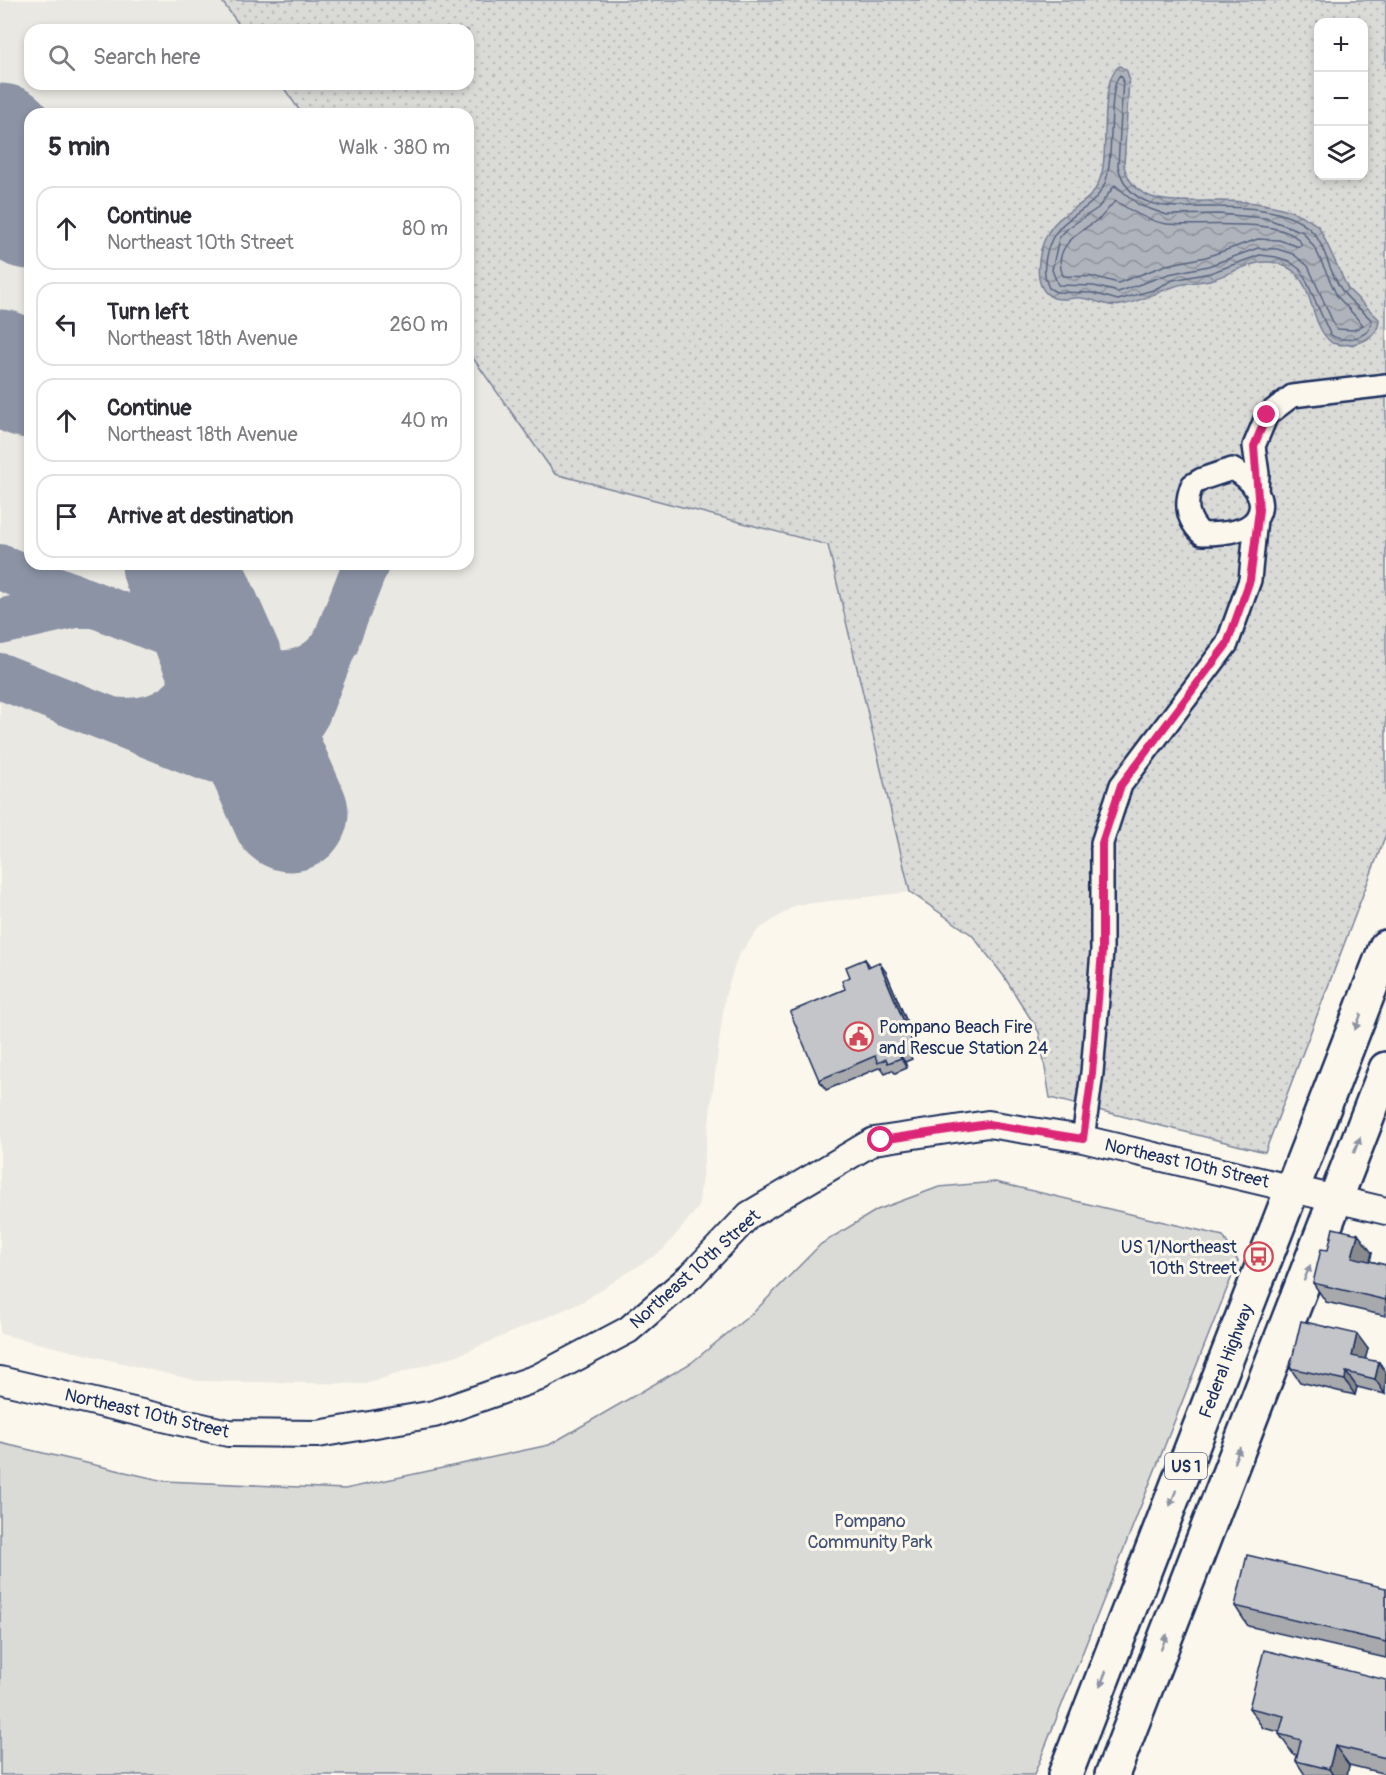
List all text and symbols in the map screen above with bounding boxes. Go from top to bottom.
map controls [1314,18,1368,180]
button: + [1314,18,1368,72]
search box [24,24,474,90]
icon: search [45,41,78,74]
text: Search here [93,43,200,71]
button: − [1314,72,1368,126]
button: layers [1314,126,1368,180]
text: 5 min [48,131,110,163]
text: Walk · 380 m [338,135,450,160]
text: Continue [107,202,191,230]
icon: ahead [50,212,83,245]
text: 80 m [402,216,448,241]
text: Northeast 10th Street [107,230,294,255]
text: Turn left [107,298,189,326]
icon: left [50,308,83,341]
text: 260 m [389,312,448,337]
text: Northeast 18th Avenue [107,326,298,351]
text: Continue [107,394,191,422]
route end [1253,401,1279,427]
icon: ahead [50,404,83,437]
text: 40 m [401,408,448,433]
text: Northeast 18th Avenue [107,422,298,447]
icon: arrive [50,500,83,533]
text: Arrive at destination [107,502,293,530]
one-way arrow [1352,1013,1362,1031]
place label: Pompano Beach Fire and Rescue Station 24 [879,1016,1049,1060]
public building icon: Pompano Beach Fire and Rescue Station 24 [842,1021,874,1053]
route start [867,1126,893,1152]
street label: Northeast 10th Street [1102,1133,1272,1194]
one-way arrow [1352,1135,1362,1153]
street label: Northeast 10th Street [625,1204,766,1334]
place label: US 1/Northeast 10th Street [1121,1236,1238,1280]
bus stop icon: US 1/Northeast 10th Street [1242,1241,1274,1273]
one-way arrow [1302,1264,1312,1282]
street label: Federal Highway [1194,1301,1259,1422]
street label: Northeast 10th Street [62,1383,232,1444]
one-way arrow [1232,1446,1242,1464]
road number: US 1 [1165,1453,1207,1479]
one-way arrow [1168,1489,1178,1507]
park label: Pompano Community Park [807,1510,933,1554]
one-way arrow [1160,1633,1169,1651]
one-way arrow [1097,1671,1107,1689]

